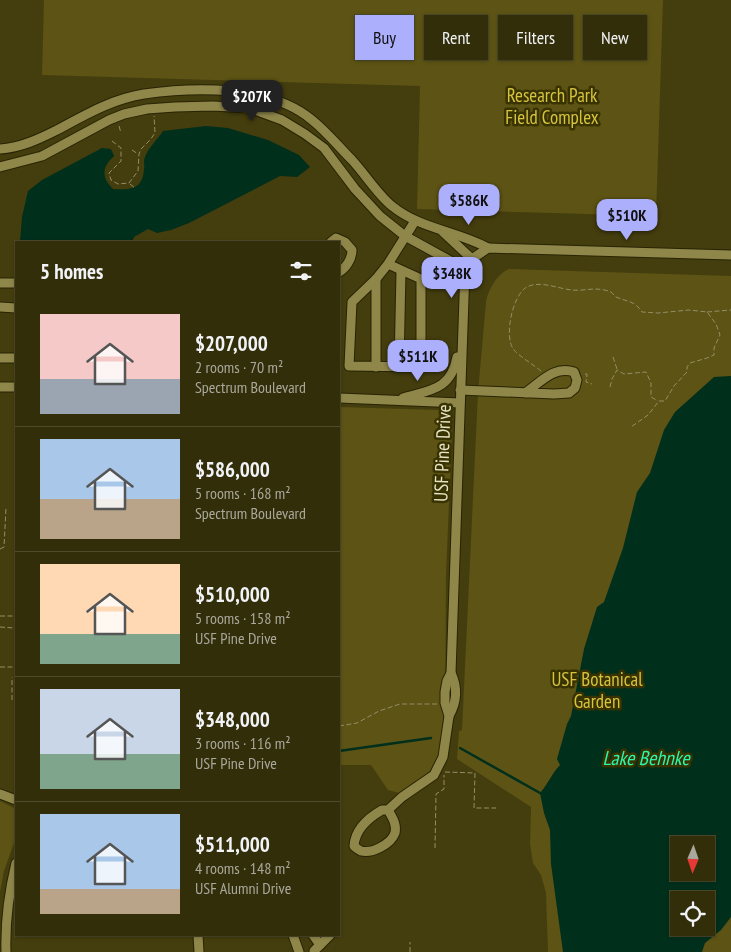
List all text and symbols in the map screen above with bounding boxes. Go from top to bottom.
chip: Buy [355,15,414,60]
chip: Rent [424,15,488,60]
chip: Filters [498,15,573,60]
chip: New [583,15,647,60]
pin: $207K [217,80,287,122]
park label: Research Park Field Complex [505,83,599,129]
text: $207K [233,86,271,106]
pin: $586K [434,184,504,226]
text: $586K [450,190,488,210]
pin: $510K [592,198,662,241]
text: $510K [608,205,646,225]
pin: $348K [417,256,487,299]
icon: filters [287,257,315,285]
text: 5 homes [40,258,103,285]
text: $348K [433,263,471,283]
text: $207,000 [195,330,268,357]
icon: home [80,334,140,394]
pin: $511K [383,340,453,382]
text: $511K [399,346,437,366]
text: 2 rooms · 70 m² [195,357,283,377]
text: Spectrum Boulevard [195,377,306,397]
street label: USF Pine Drive [428,404,456,502]
text: $586,000 [195,456,270,483]
icon: home [80,459,140,519]
text: 5 rooms · 168 m² [195,483,291,503]
text: Spectrum Boulevard [195,503,306,523]
text: $510,000 [195,581,270,608]
icon: home [80,584,140,644]
text: 5 rooms · 158 m² [195,608,291,628]
text: USF Pine Drive [195,628,277,648]
park label: USF Botanical Garden [551,667,643,713]
text: $348,000 [195,706,270,733]
icon: home [80,709,140,769]
text: 3 rooms · 116 m² [195,733,291,753]
water label: Lake Behnke [602,745,691,771]
text: USF Pine Drive [195,753,277,773]
text: $511,000 [195,831,270,858]
icon: home [80,834,140,894]
north arrow [670,836,715,881]
map controls [670,836,715,936]
text: 4 rooms · 148 m² [195,858,291,878]
text: USF Alumni Drive [195,878,291,898]
button: locate [670,891,715,936]

